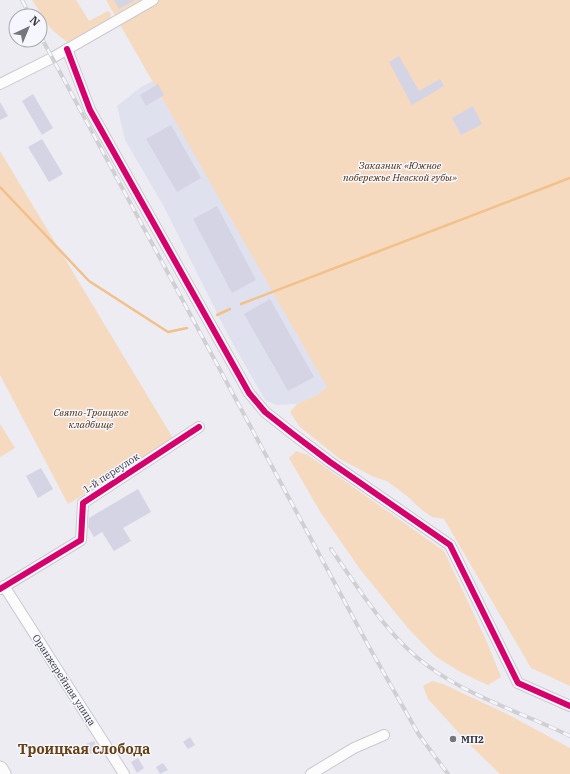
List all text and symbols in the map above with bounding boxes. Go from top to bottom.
north arrow [8,8,48,48]
text: N [27,13,43,29]
park label: Заказник «Южное побережье Невской губы» [343,159,457,184]
park label: Свято-Троицкое кладбище [54,406,129,431]
street label: 1-й переулок [80,450,142,496]
street label: Оранжерейная улица [29,632,99,729]
place label: МП2 [461,733,484,746]
marker: МП2 [448,734,458,744]
district label: Троицкая слобода [18,740,150,758]

